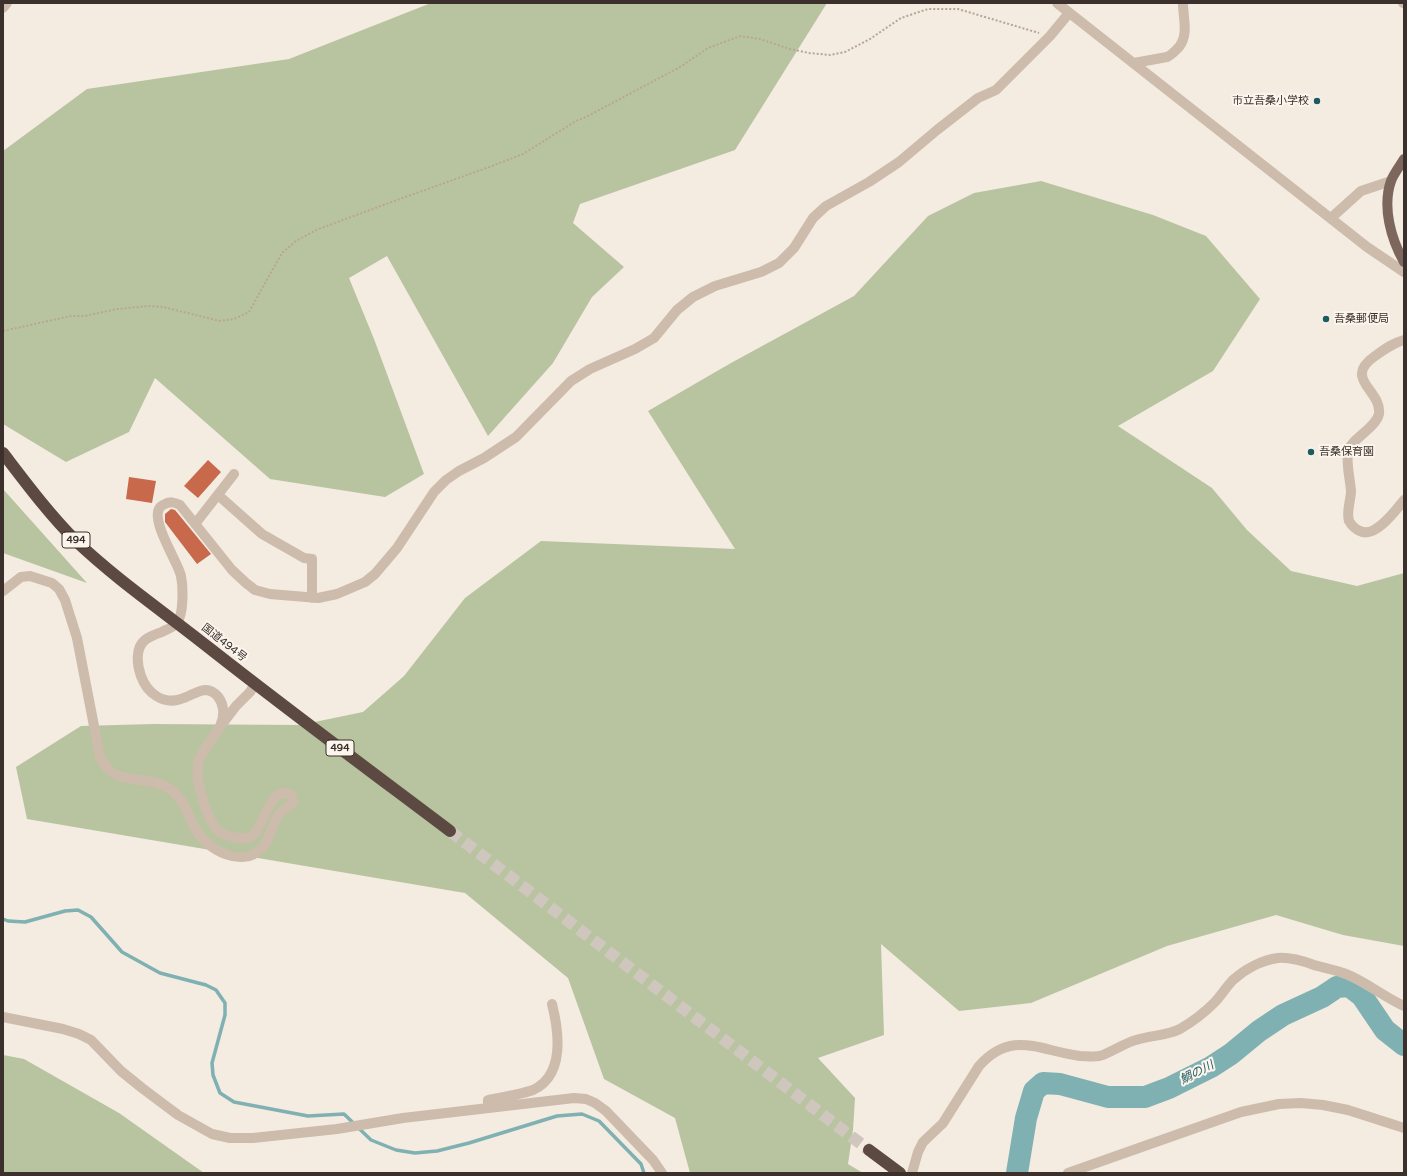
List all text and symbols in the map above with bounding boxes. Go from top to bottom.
place label: 市立吾桑小学校 [1232,94,1309,108]
marker: 市立吾桑小学校 [1312,96,1322,106]
place label: 吾桑郵便局 [1334,312,1389,326]
marker: 吾桑郵便局 [1321,314,1331,324]
place label: 吾桑保育園 [1319,445,1374,459]
marker: 吾桑保育園 [1306,447,1316,457]
road number: 494 [62,532,90,548]
street label: 国道494号 [199,621,249,665]
road number: 494 [326,740,354,756]
water label: 鯛の川 [1178,1058,1216,1088]

